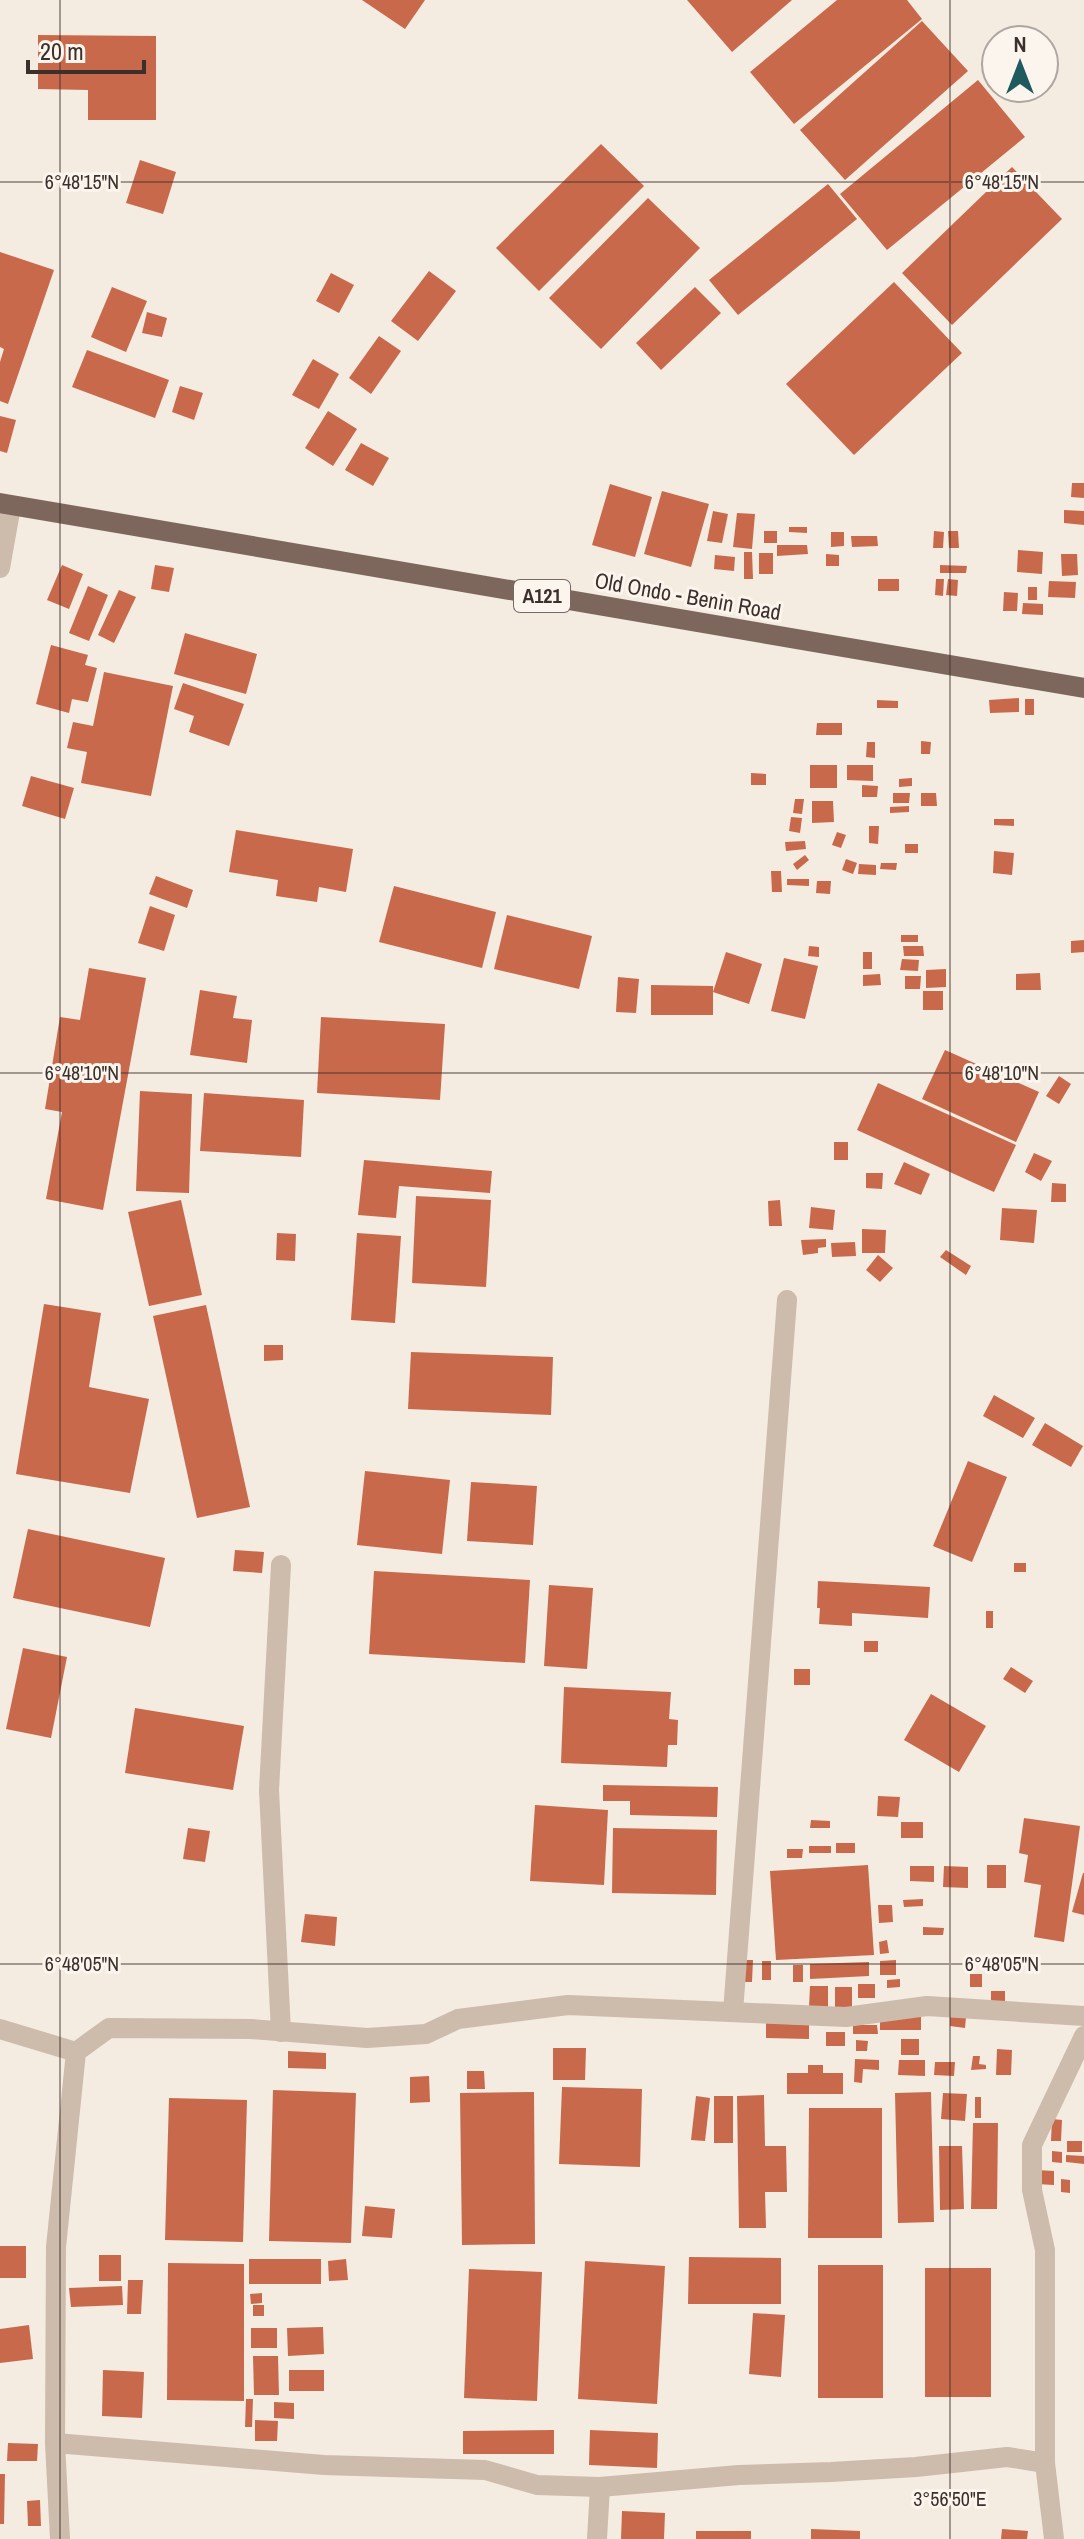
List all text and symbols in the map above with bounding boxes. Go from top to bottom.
scale bar [28,24,144,74]
north arrow [980,24,1060,104]
text: N [1013,29,1027,59]
text: 20 m [40,35,84,67]
text: 6°48'15"N [45,168,119,195]
text: 6°48'15"N [965,168,1039,195]
street label: Old Ondo - Benin Road [593,565,783,627]
road number: A121 [514,580,570,612]
text: 6°48'10"N [45,1059,119,1086]
text: 6°48'10"N [965,1059,1039,1086]
text: 6°48'05"N [45,1950,119,1977]
text: 6°48'05"N [965,1950,1039,1977]
text: 3°56'50"E [913,2485,987,2512]

